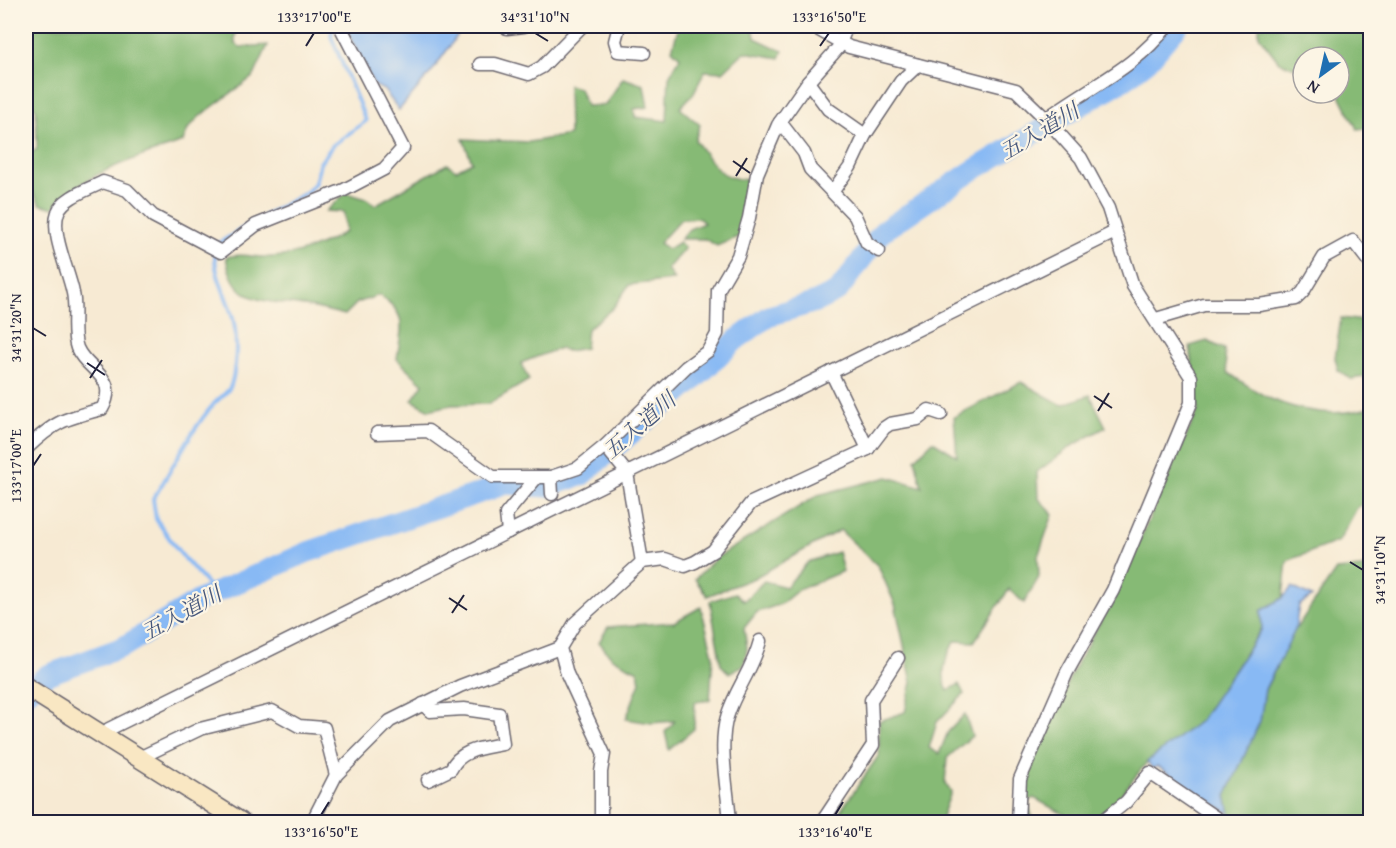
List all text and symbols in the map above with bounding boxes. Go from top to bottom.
text: 133°17'00"E [277,6,351,27]
text: 34°31'10"N [501,6,570,27]
text: 133°16'50"E [792,6,866,27]
north arrow [1291,45,1351,105]
text: N [1302,74,1324,101]
water label: 五入道川 [993,94,1087,167]
text: 34°31'20"N [5,293,26,362]
water label: 五入道川 [595,383,684,466]
text: 133°17'00"E [5,429,26,503]
text: 34°31'10"N [1369,535,1390,604]
water label: 五入道川 [135,577,229,648]
text: 133°16'50"E [284,821,358,842]
text: 133°16'40"E [798,821,872,842]

